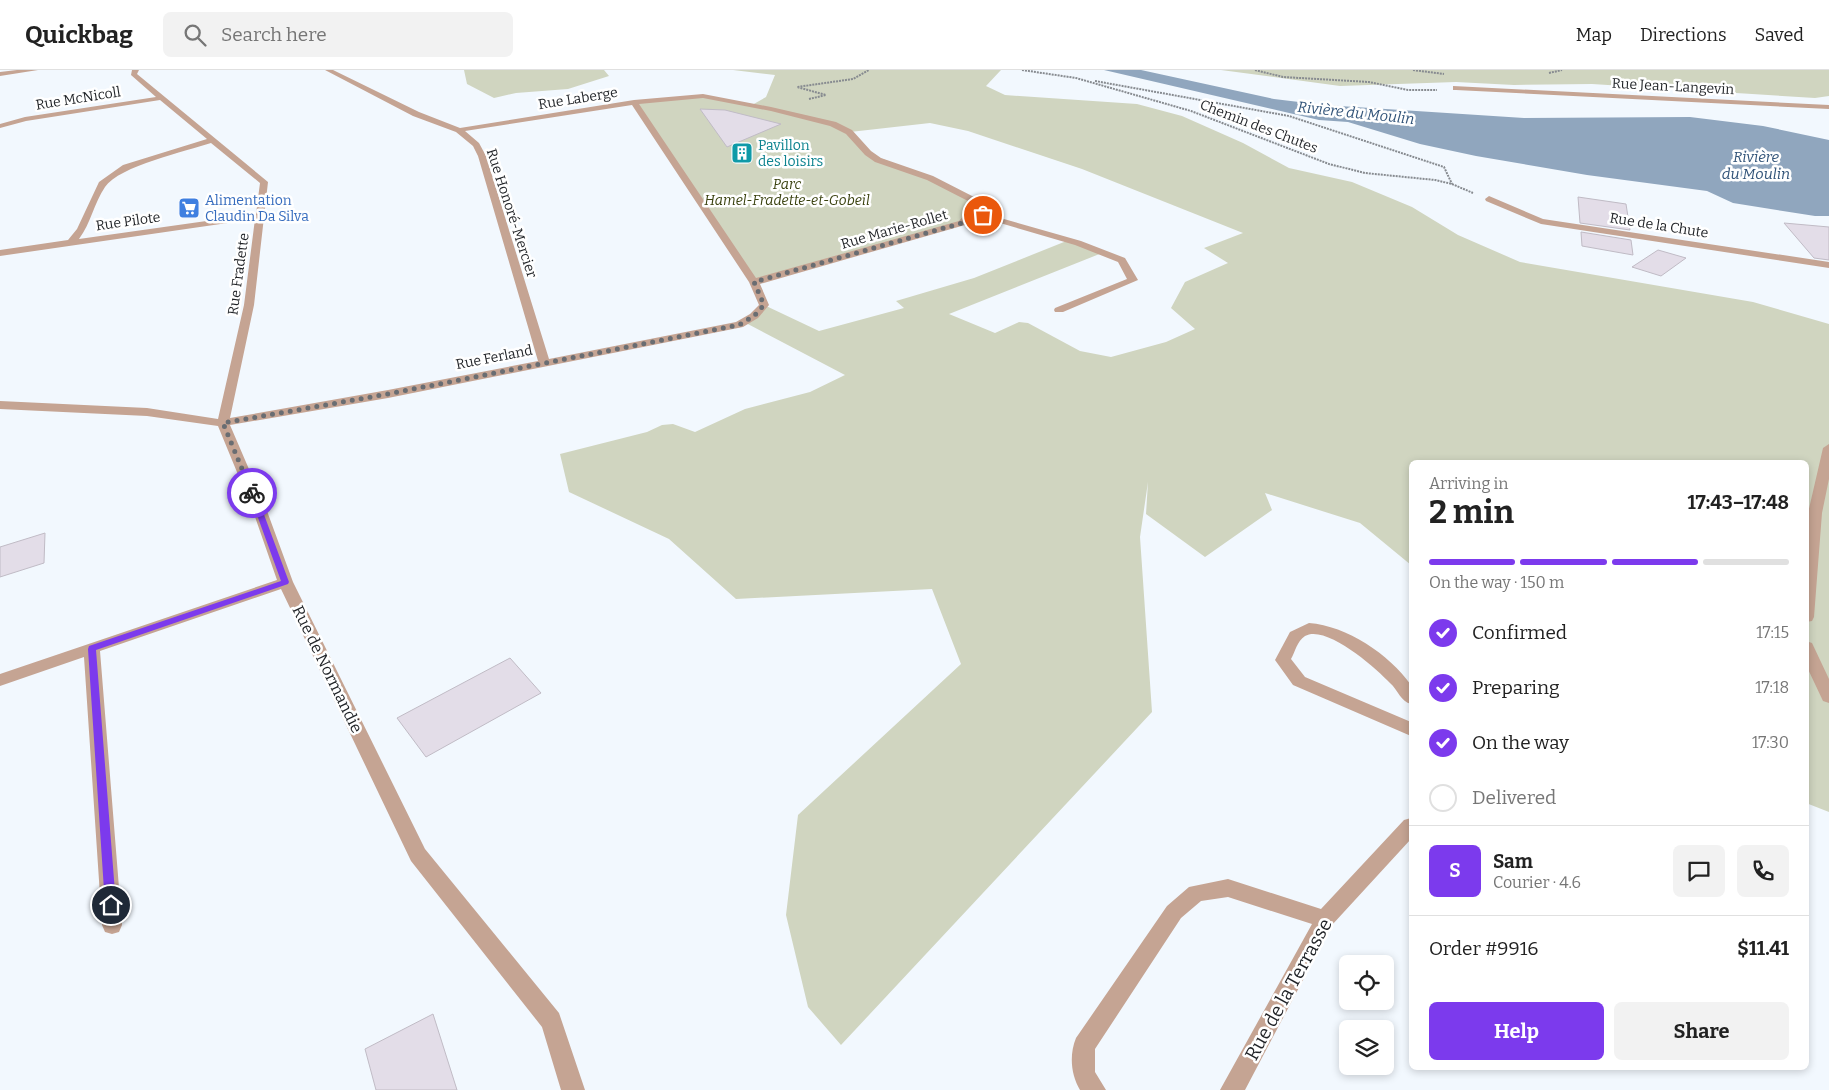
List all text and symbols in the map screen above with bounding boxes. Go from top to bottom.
search box [163,12,513,57]
text: Quickbag [25,21,133,49]
icon: search [181,21,209,49]
text: Search here [221,23,327,46]
text: Map [1576,24,1612,46]
text: Directions [1640,24,1727,46]
text: Saved [1755,24,1804,46]
street label: Rue Jean-Langevin [1611,75,1735,98]
street label: Rue McNicoll [34,83,122,114]
street label: Rue Laberge [537,84,619,113]
street label: Chemin des Chutes [1197,96,1320,157]
water label: Rivière du Moulin [1297,98,1415,128]
place label: Pavillon des loisirs [758,137,823,170]
building icon: Pavillon des loisirs [730,141,754,165]
street label: Rue Honoré-Mercier [483,146,540,280]
water label: Rivière du Moulin [1722,148,1790,183]
park label: Parc Hamel-Fradette-et-Gobeil [704,176,870,209]
place label: Alimentation Claudin Da Silva [205,192,309,225]
pin [962,194,1004,236]
supermarket icon: Alimentation Claudin Da Silva [177,196,201,220]
icon: bag [969,201,997,229]
street label: Rue Marie-Rollet [839,206,949,253]
street label: Rue Pilote [95,209,161,234]
street label: Rue de la Chute [1608,209,1710,242]
street label: Rue Fradette [224,232,253,316]
street label: Rue Ferland [454,342,534,373]
courier [227,468,277,518]
text: Arriving in [1429,474,1508,493]
icon: bike [238,479,266,507]
text: 17:43–17:48 [1688,491,1789,514]
text: 2 min [1429,493,1514,531]
text: On the way · 150 m [1429,573,1564,592]
street label: Rue de Normandie [289,602,367,736]
icon: check [1429,619,1457,647]
text: Confirmed [1472,621,1567,644]
text: 17:15 [1756,623,1789,642]
icon: check [1429,674,1457,702]
text: Preparing [1472,676,1560,699]
text: 17:18 [1755,678,1789,697]
icon: check [1429,729,1457,757]
text: On the way [1472,731,1569,754]
text: 17:30 [1752,733,1789,752]
text: Delivered [1472,786,1556,809]
button: chat [1673,845,1725,897]
button: phone [1737,845,1789,897]
text: Sam [1493,850,1533,873]
text: S [1449,859,1461,882]
text: Courier · 4.6 [1493,873,1581,892]
pin [90,884,132,926]
icon: home [97,891,125,919]
street label: Rue de la Terrasse [1240,914,1337,1064]
text: Order #9916 [1429,937,1539,960]
text: $11.41 [1737,937,1789,960]
map controls [1339,955,1394,1075]
button: locate [1339,955,1394,1010]
button: Help [1429,1002,1604,1060]
button: Share [1614,1002,1789,1060]
button: layers [1339,1020,1394,1075]

